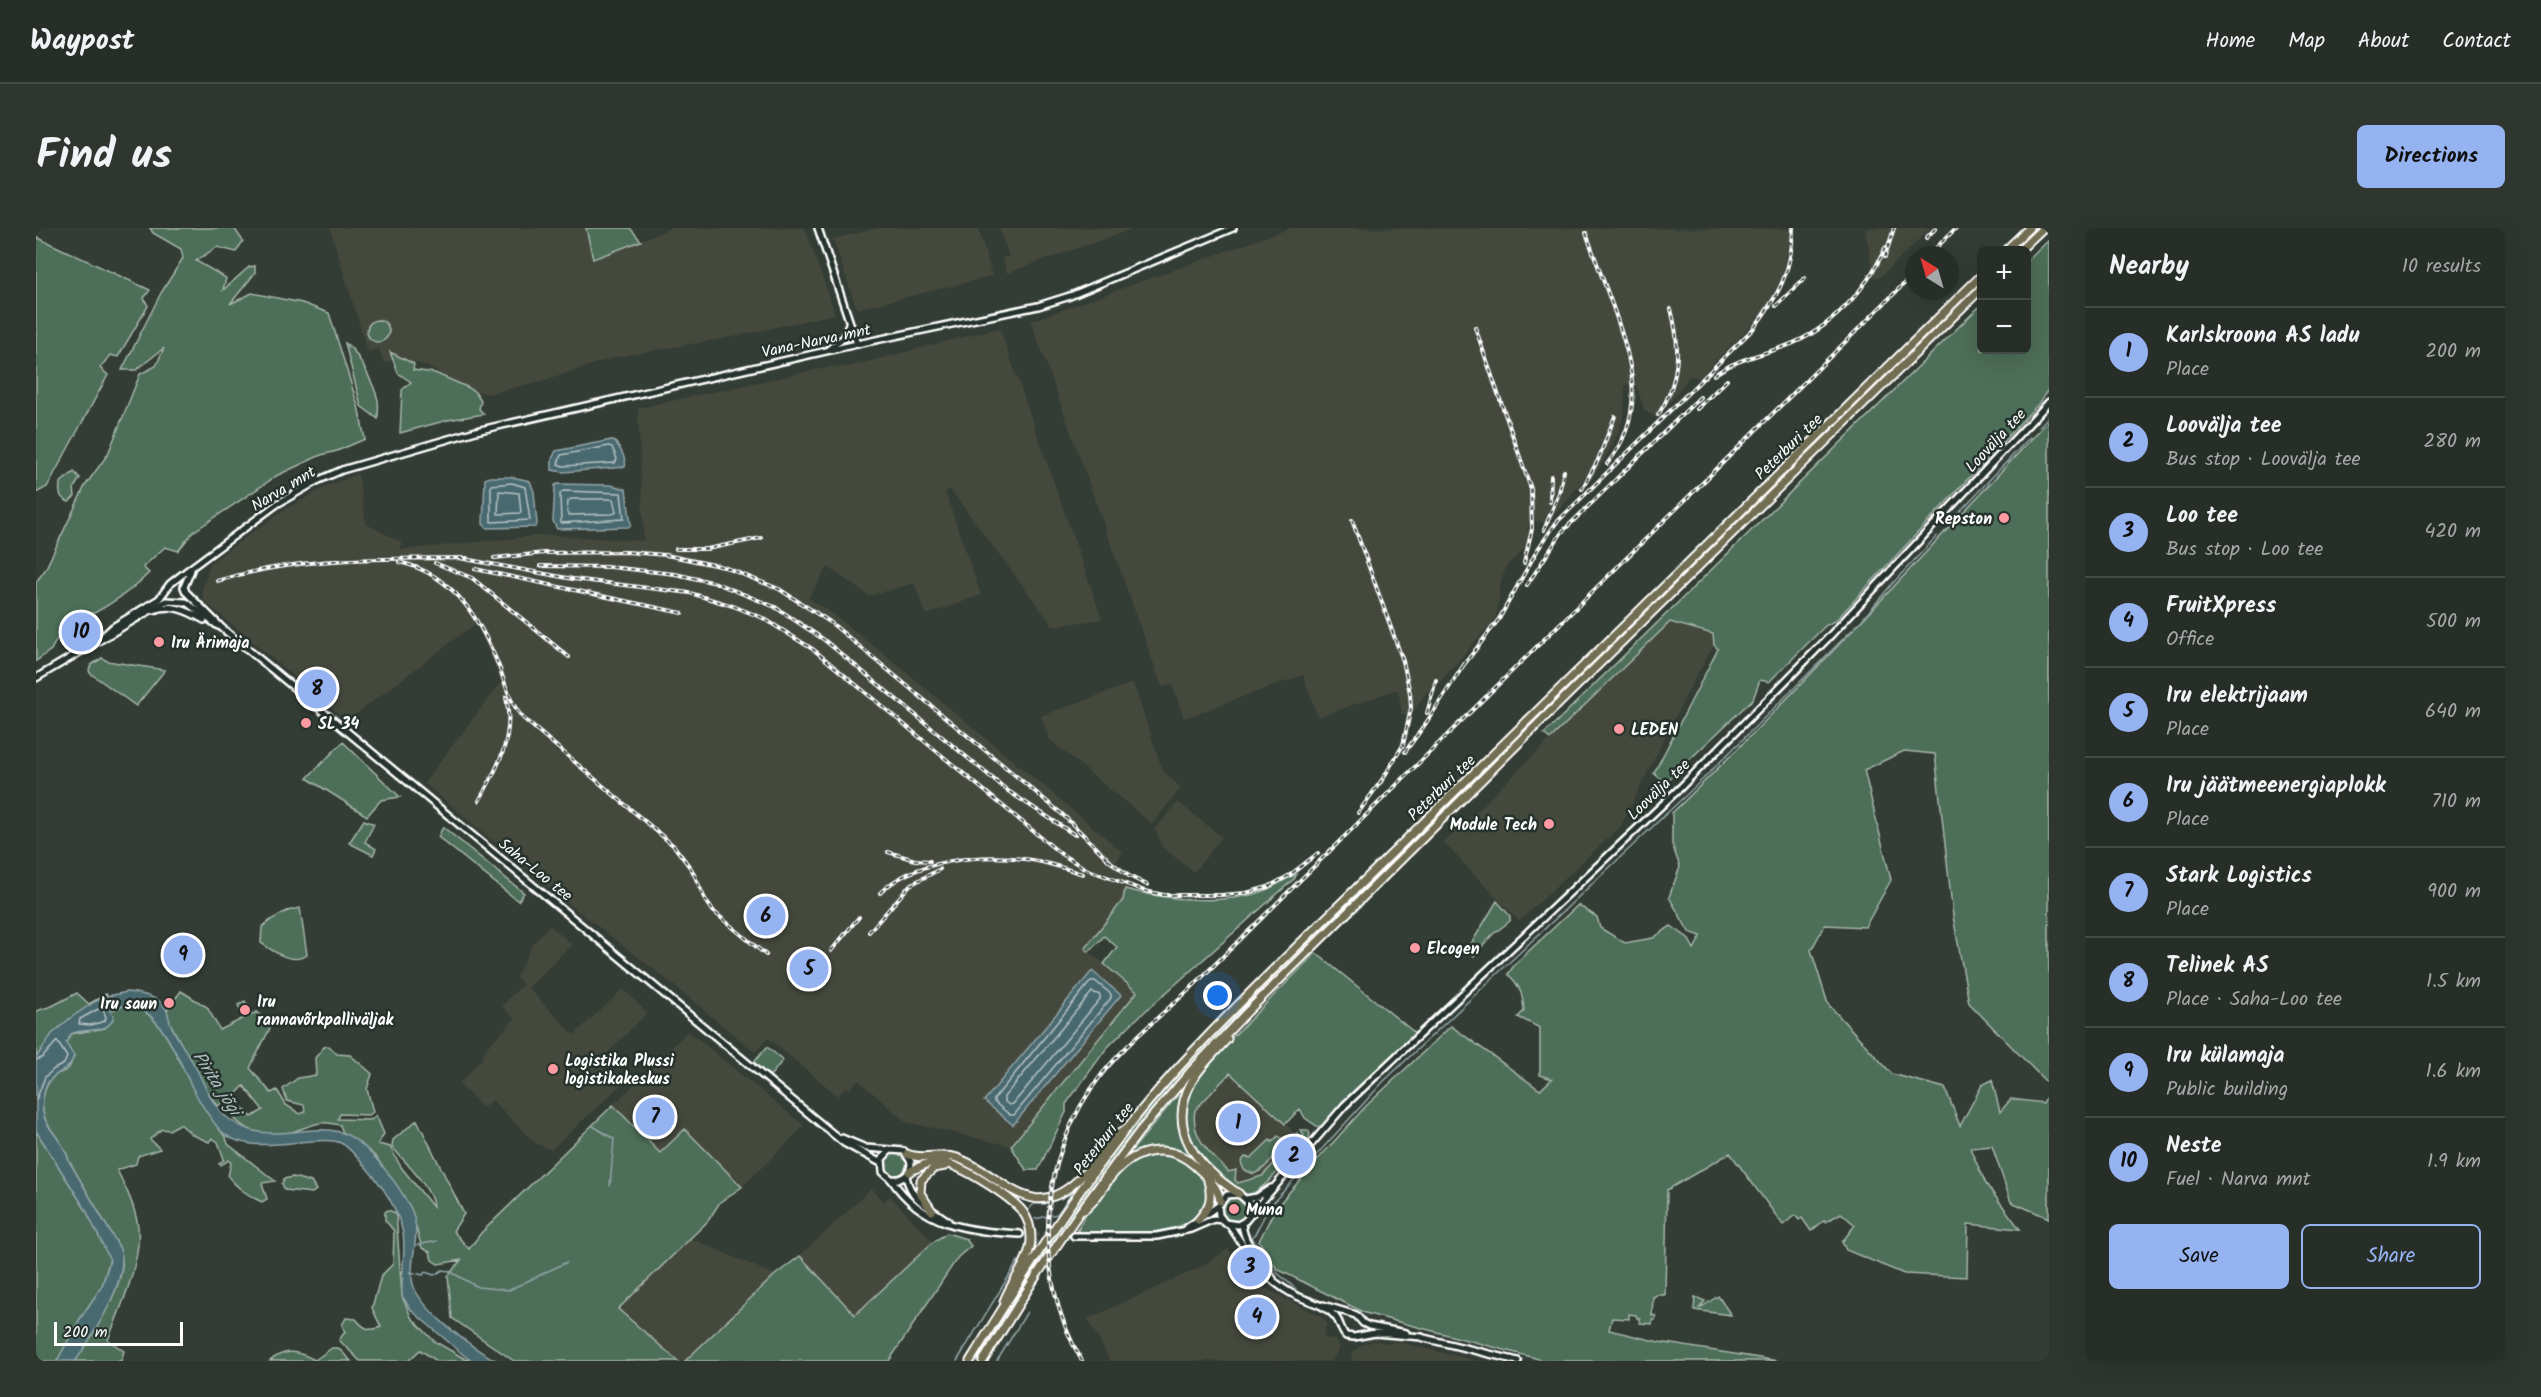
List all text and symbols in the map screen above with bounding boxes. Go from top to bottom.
text: Waypost [30,19,134,64]
text: Home [2206,25,2255,58]
text: Map [2288,25,2325,58]
text: About [2358,25,2409,58]
text: Contact [2442,25,2511,58]
text: Find us [36,123,172,190]
button: Directions [2357,125,2505,188]
north arrow [1905,246,1959,300]
map controls [1977,246,2031,354]
button: + [1977,246,2031,300]
text: Nearby [2109,246,2189,288]
text: 10 results [2402,251,2481,283]
button: − [1977,300,2031,354]
street label: Vana-Narva mnt [759,318,874,365]
text: Karlskroona AS ladu [2166,319,2359,354]
text: 1 [2125,336,2132,368]
text: 200 m [2425,336,2481,368]
text: Place [2166,354,2209,386]
street label: Loovälja tee [1960,403,2033,479]
street label: Peterburi tee [1749,408,1829,486]
text: Loovälja tee [2166,409,2281,444]
text: 2 [2123,426,2134,458]
text: 280 m [2423,426,2481,458]
text: Bus stop · Loovälja tee [2166,444,2361,476]
street label: Narva mnt [247,460,322,518]
text: Loo tee [2166,499,2238,534]
place label: Repston [1935,507,1992,532]
marker: Repston [1997,511,2011,525]
text: 3 [2123,516,2134,548]
text: 420 m [2424,516,2481,548]
text: Bus stop · Loo tee [2166,534,2323,566]
text: FruitXpress [2166,589,2276,624]
text: 4 [2123,606,2134,638]
text: 500 m [2426,606,2481,638]
pin: 10 [62,610,100,654]
text: Office [2166,624,2214,656]
place label: Iru Ärimaja [171,631,249,656]
marker: Iru Ärimaja [152,635,166,649]
pin: 8 [298,666,336,712]
text: Iru elektrijaam [2166,679,2308,714]
text: 5 [2123,696,2134,728]
text: 640 m [2425,696,2481,728]
place label: SL 34 [318,712,359,737]
text: Place [2166,714,2209,746]
marker: SL 34 [299,716,313,730]
place label: LEDEN [1631,718,1678,743]
marker: LEDEN [1612,722,1626,736]
street label: Peterburi tee [1402,749,1482,827]
street label: Loovälja tee [1622,753,1697,827]
text: Iru jäätmeenergiaplokk [2166,769,2386,804]
text: 6 [2123,786,2134,818]
text: 710 m [2432,786,2481,818]
text: Place [2166,804,2209,836]
place label: Module Tech [1450,813,1537,838]
marker: Module Tech [1542,817,1556,831]
street label: Saha-Loo tee [492,832,578,908]
text: Stark Logistics [2166,859,2312,894]
text: 7 [2124,876,2133,908]
text: 900 m [2427,876,2481,908]
pin: 6 [746,894,786,938]
text: Place [2166,894,2209,926]
pin: 9 [164,932,202,978]
place label: Elcogen [1427,937,1480,962]
marker: Elcogen [1408,941,1422,955]
pin: 5 [790,946,828,992]
text: Telinek AS [2166,949,2269,984]
text: 8 [2123,966,2134,998]
text: 1.5 km [2426,966,2481,998]
your location [1203,981,1232,1010]
text: Place · Saha-Loo tee [2166,984,2342,1016]
place label: Iru rannavõrkpalliväljak [257,990,395,1033]
place label: Iru saun [100,992,157,1017]
marker: Iru saun [162,996,176,1010]
marker: Iru rannavõrkpalliväljak [238,1003,252,1017]
text: Iru külamaja [2166,1039,2285,1074]
water label: Pirita jõgi [184,1046,250,1125]
place label: Logistika Plussi logistikakeskus [565,1049,675,1092]
text: 9 [2123,1056,2134,1088]
text: 1.6 km [2426,1056,2481,1088]
marker: Logistika Plussi logistikakeskus [546,1062,560,1076]
text: Public building [2166,1074,2288,1106]
pin: 7 [636,1094,674,1140]
street label: Peterburi tee [1068,1097,1141,1181]
pin: 1 [1218,1100,1258,1146]
text: Neste [2166,1129,2222,1164]
pin: 2 [1274,1134,1314,1178]
text: 10 [2120,1146,2137,1178]
text: 1.9 km [2427,1146,2481,1178]
text: Fuel · Narva mnt [2166,1164,2310,1196]
place label: Muna [1246,1198,1283,1223]
marker: Muna [1227,1202,1241,1216]
button: Save [2109,1224,2289,1289]
button: Share [2301,1224,2481,1289]
pin: 3 [1230,1244,1270,1290]
pin: 4 [1238,1294,1276,1340]
scale bar [54,1319,183,1346]
text: 200 m [63,1320,107,1345]

